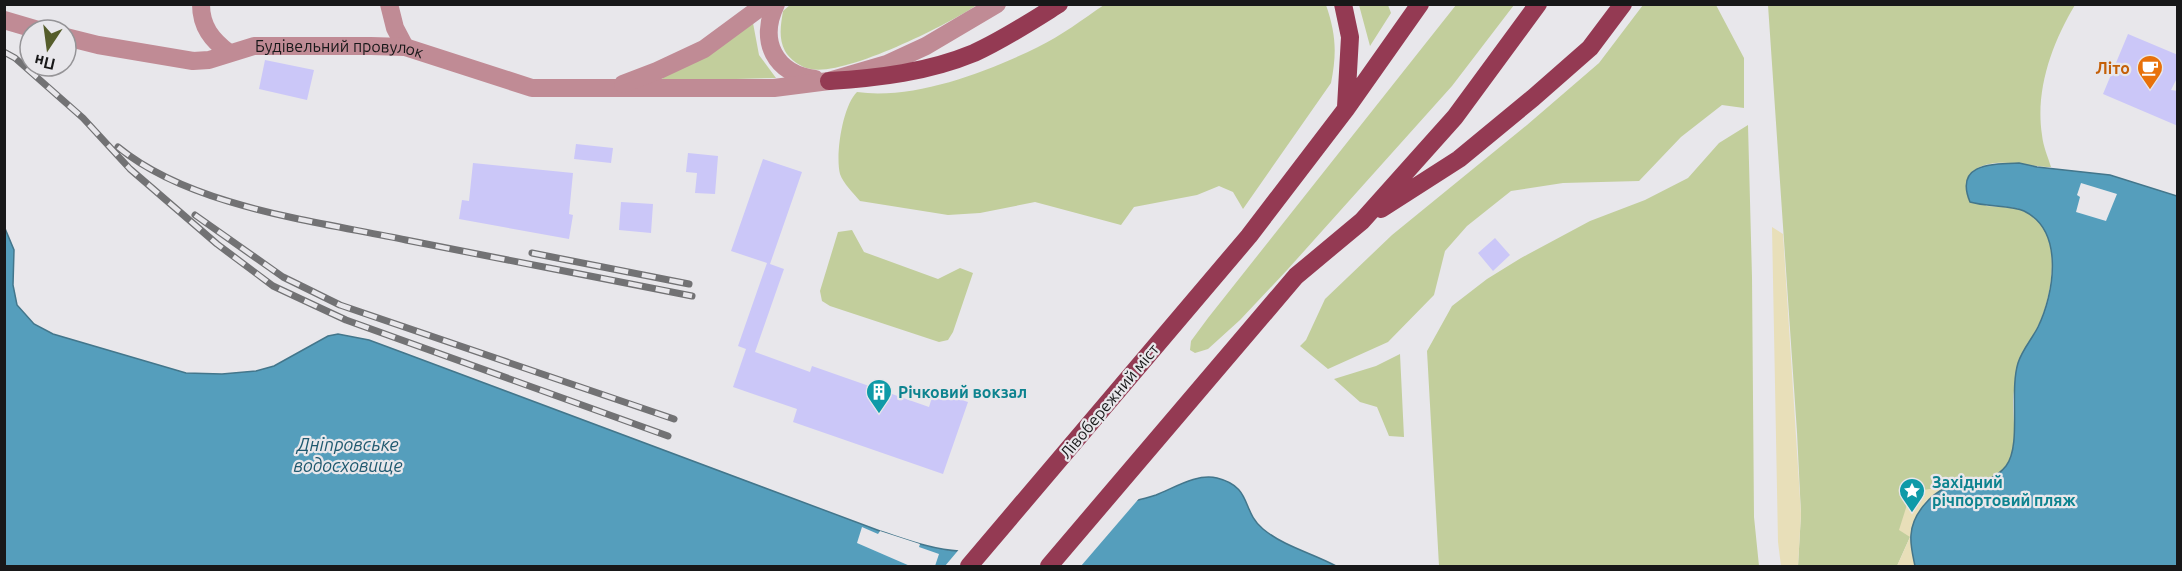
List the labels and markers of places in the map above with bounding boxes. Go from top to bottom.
cafe icon: Літо [2135,53,2165,91]
place label: Літо [2096,59,2130,77]
building icon: Річковий вокзал [864,377,894,415]
place label: Річковий вокзал [898,383,1027,401]
place label: Західний річпортовий пляж [1932,473,2076,509]
place icon: Західний річпортовий пляж [1897,476,1927,514]

